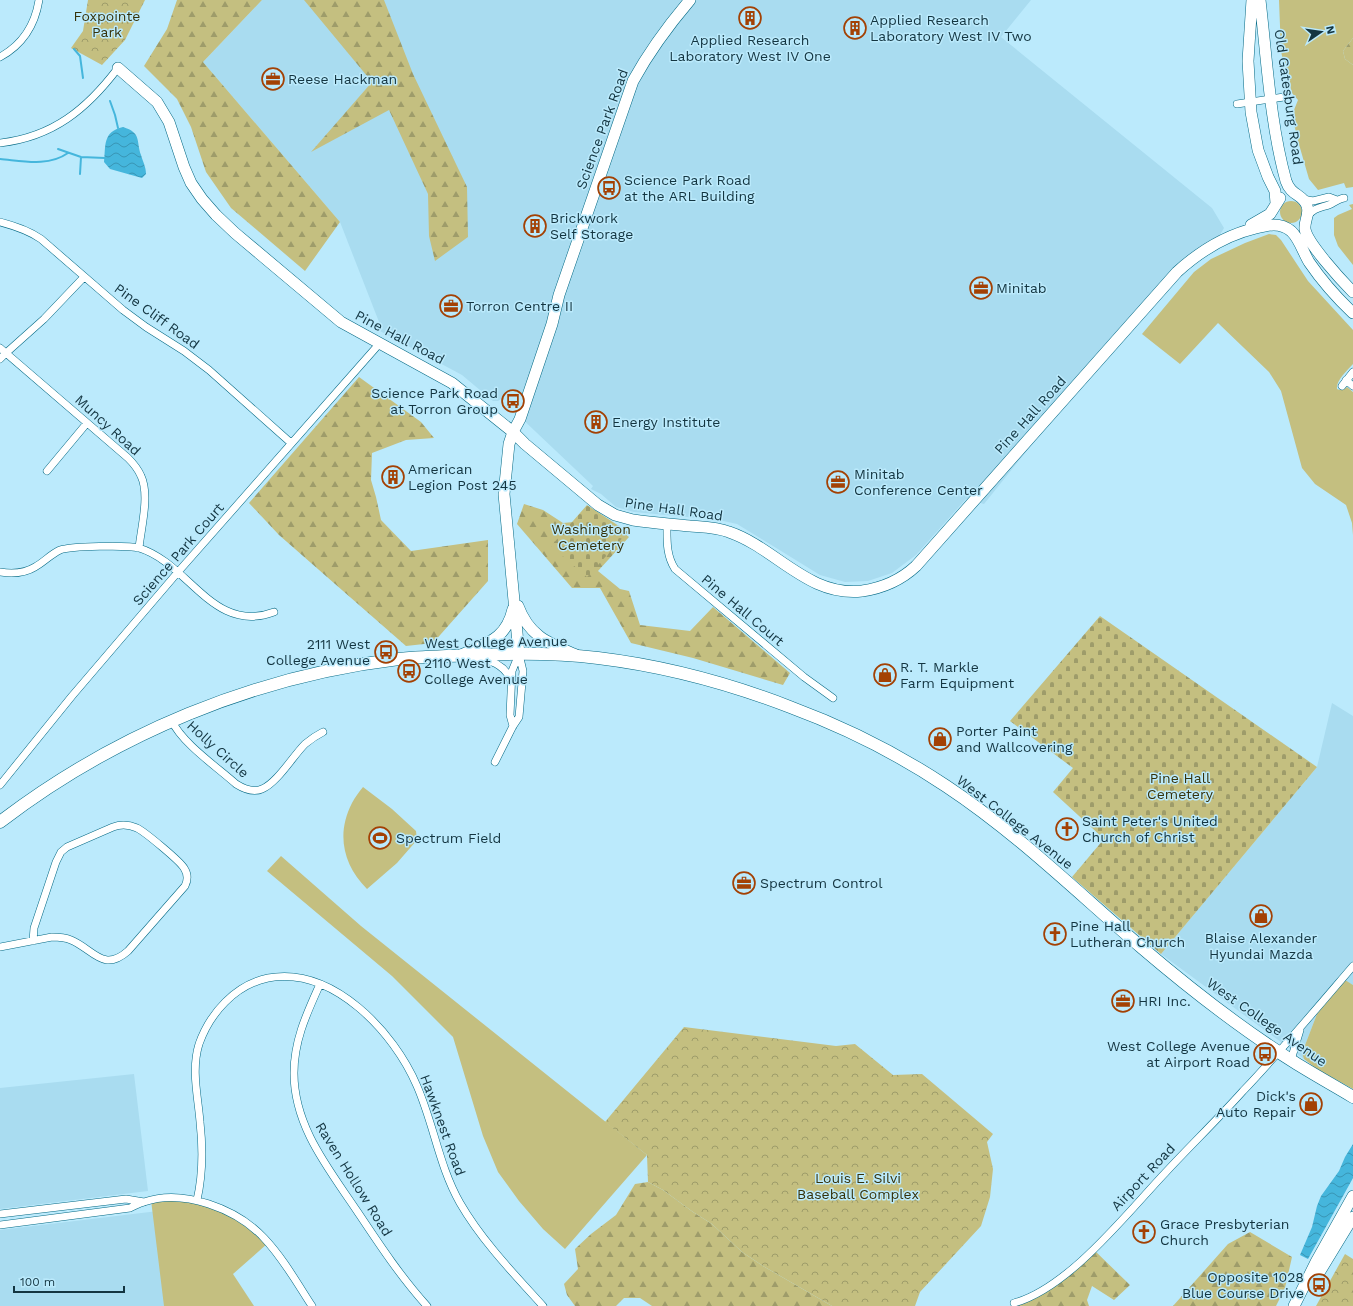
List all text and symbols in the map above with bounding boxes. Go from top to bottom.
building icon: Applied Research Laboratory West IV One [737,5,763,31]
park label: Foxpointe Park [74,8,140,40]
place label: Applied Research Laboratory West IV Two [870,12,1032,44]
north arrow [1301,12,1341,52]
building icon: Applied Research Laboratory West IV Two [842,15,868,41]
text: N [1323,24,1338,35]
street label: Old Gatesburg Road [1272,28,1306,166]
place label: Applied Research Laboratory West IV One [669,32,831,64]
office icon: Reese Hackman [260,66,286,92]
street label: Science Park Road [573,67,631,191]
place label: Reese Hackman [288,71,397,87]
place label: Science Park Road at the ARL Building [624,172,755,204]
bus stop icon: Science Park Road at the ARL Building [596,175,622,201]
place label: Brickwork Self Storage [550,210,633,242]
building icon: Brickwork Self Storage [522,213,548,239]
office icon: Minitab [968,275,994,301]
street label: Pine Cliff Road [112,280,202,352]
place label: Minitab [996,280,1047,296]
office icon: Torron Centre II [438,293,464,319]
place label: Torron Centre II [466,298,573,314]
street label: Pine Hall Road [353,307,447,367]
street label: Pine Hall Road [991,373,1069,457]
place label: Science Park Road at Torron Group [371,385,498,417]
bus stop icon: Science Park Road at Torron Group [500,388,526,414]
street label: Muncy Road [72,391,144,459]
building icon: Energy Institute [583,409,609,435]
place label: Energy Institute [612,414,720,430]
place label: American Legion Post 245 [408,461,517,493]
building icon: American Legion Post 245 [380,464,406,490]
place label: Minitab Conference Center [854,466,983,498]
office icon: Minitab Conference Center [825,469,851,495]
street label: Pine Hall Road [624,494,724,524]
street label: Science Park Court [129,499,227,608]
park label: Washington Cemetery [551,521,631,553]
street label: Pine Hall Court [699,571,788,649]
street label: West College Avenue [424,633,568,651]
place label: 2111 West College Avenue [266,636,370,668]
bus stop icon: 2111 West College Avenue [373,639,399,665]
place label: 2110 West College Avenue [424,655,528,687]
bus stop icon: 2110 West College Avenue [396,658,422,684]
place label: R. T. Markle Farm Equipment [900,659,1014,691]
shop icon: R. T. Markle Farm Equipment [872,662,898,688]
street label: Holly Circle [184,717,252,781]
place label: Porter Paint and Wallcovering [956,723,1073,755]
shop icon: Porter Paint and Wallcovering [927,726,953,752]
park label: Pine Hall Cemetery [1147,770,1214,802]
street label: West College Avenue [954,772,1076,872]
place label: Saint Peter's United Church of Christ [1082,813,1218,845]
church icon: Saint Peter's United Church of Christ [1054,816,1080,842]
sports icon: Spectrum Field [367,825,393,851]
place label: Spectrum Field [396,830,501,846]
office icon: Spectrum Control [731,870,757,896]
place label: Spectrum Control [760,875,883,891]
shop icon: Blaise Alexander Hyundai Mazda [1248,903,1274,929]
place label: Pine Hall Lutheran Church [1070,918,1185,950]
church icon: Pine Hall Lutheran Church [1042,921,1068,947]
place label: Blaise Alexander Hyundai Mazda [1205,930,1318,962]
street label: West College Avenue [1204,974,1330,1070]
office icon: HRI Inc. [1110,988,1136,1014]
place label: HRI Inc. [1138,993,1191,1009]
place label: West College Avenue at Airport Road [1107,1038,1250,1070]
bus stop icon: West College Avenue at Airport Road [1252,1041,1278,1067]
street label: Hawknest Road [417,1072,469,1178]
place label: Dick's Auto Repair [1216,1088,1296,1120]
shop icon: Dick's Auto Repair [1298,1091,1324,1117]
street label: Raven Hollow Road [312,1119,396,1239]
street label: Airport Road [1108,1140,1178,1214]
park label: Louis E. Silvi Baseball Complex [797,1170,919,1202]
place label: Grace Presbyterian Church [1160,1216,1290,1248]
church icon: Grace Presbyterian Church [1131,1219,1157,1245]
scale bar [14,1268,124,1294]
place label: Opposite 1028 Blue Course Drive [1182,1269,1304,1301]
bus stop icon: Opposite 1028 Blue Course Drive [1306,1272,1332,1298]
text: 100 m [20,1275,55,1289]

